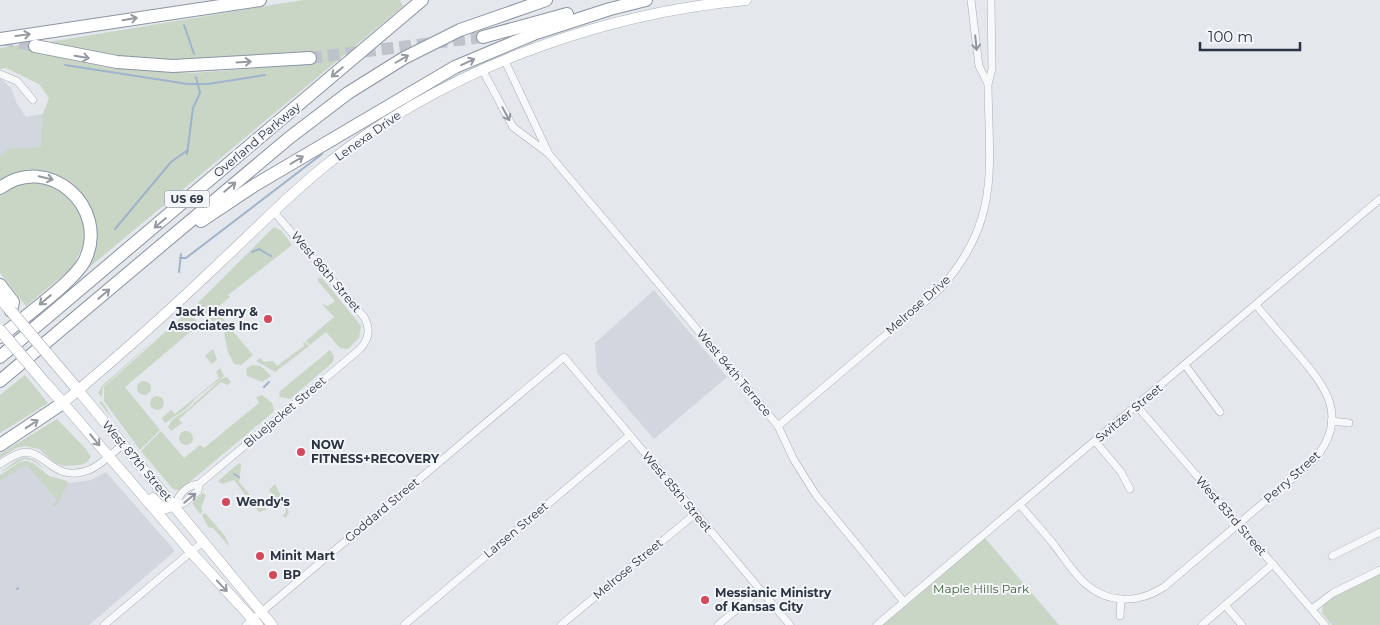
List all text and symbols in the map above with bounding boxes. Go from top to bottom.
one-way arrow [121,13,137,23]
scale bar [1200,20,1300,52]
text: 100 m [1208,27,1253,46]
one-way arrow [15,30,31,40]
one-way arrow [971,35,981,51]
one-way arrow [74,52,90,62]
one-way arrow [395,54,409,64]
one-way arrow [460,56,475,66]
one-way arrow [236,58,252,67]
one-way arrow [330,67,343,78]
street label: Overland Parkway [210,99,304,180]
one-way arrow [501,106,511,121]
street label: Lenexa Drive [332,107,404,164]
one-way arrow [289,155,303,165]
one-way arrow [37,174,53,183]
one-way arrow [223,182,236,193]
road number: US 69 [164,190,210,208]
one-way arrow [153,217,166,228]
street label: West 86th Street [288,228,365,315]
street label: Melrose Drive [882,272,953,338]
one-way arrow [98,288,111,299]
one-way arrow [38,294,51,306]
place label: Jack Henry & Associates Inc [167,304,258,333]
marker: Jack Henry & Associates Inc [262,313,274,325]
street label: West 84th Terrace [694,326,775,419]
street label: Bluejacket Street [240,373,329,450]
street label: Switzer Street [1092,380,1166,445]
street label: West 87th Street [99,417,176,504]
one-way arrow [24,419,38,429]
one-way arrow [89,434,100,447]
place label: NOW FITNESS+RECOVERY [311,437,440,466]
marker: NOW FITNESS+RECOVERY [295,446,307,458]
street label: Perry Street [1260,447,1323,506]
street label: West 85th Street [639,448,716,535]
street label: West 83rd Street [1193,473,1270,559]
street label: Goddard Street [341,474,422,545]
one-way arrow [183,492,196,503]
place label: Wendy's [236,494,290,509]
marker: Wendy's [220,496,232,508]
street label: Larsen Street [480,498,551,561]
street label: Melrose Street [590,535,666,602]
place label: Minit Mart [270,548,336,563]
marker: Minit Mart [254,550,266,562]
place label: BP [283,567,301,582]
marker: BP [267,569,279,581]
one-way arrow [216,579,228,592]
park label: Maple Hills Park [933,581,1030,596]
place label: Messianic Ministry of Kansas City [715,585,832,614]
marker: Messianic Ministry of Kansas City [699,594,711,606]

